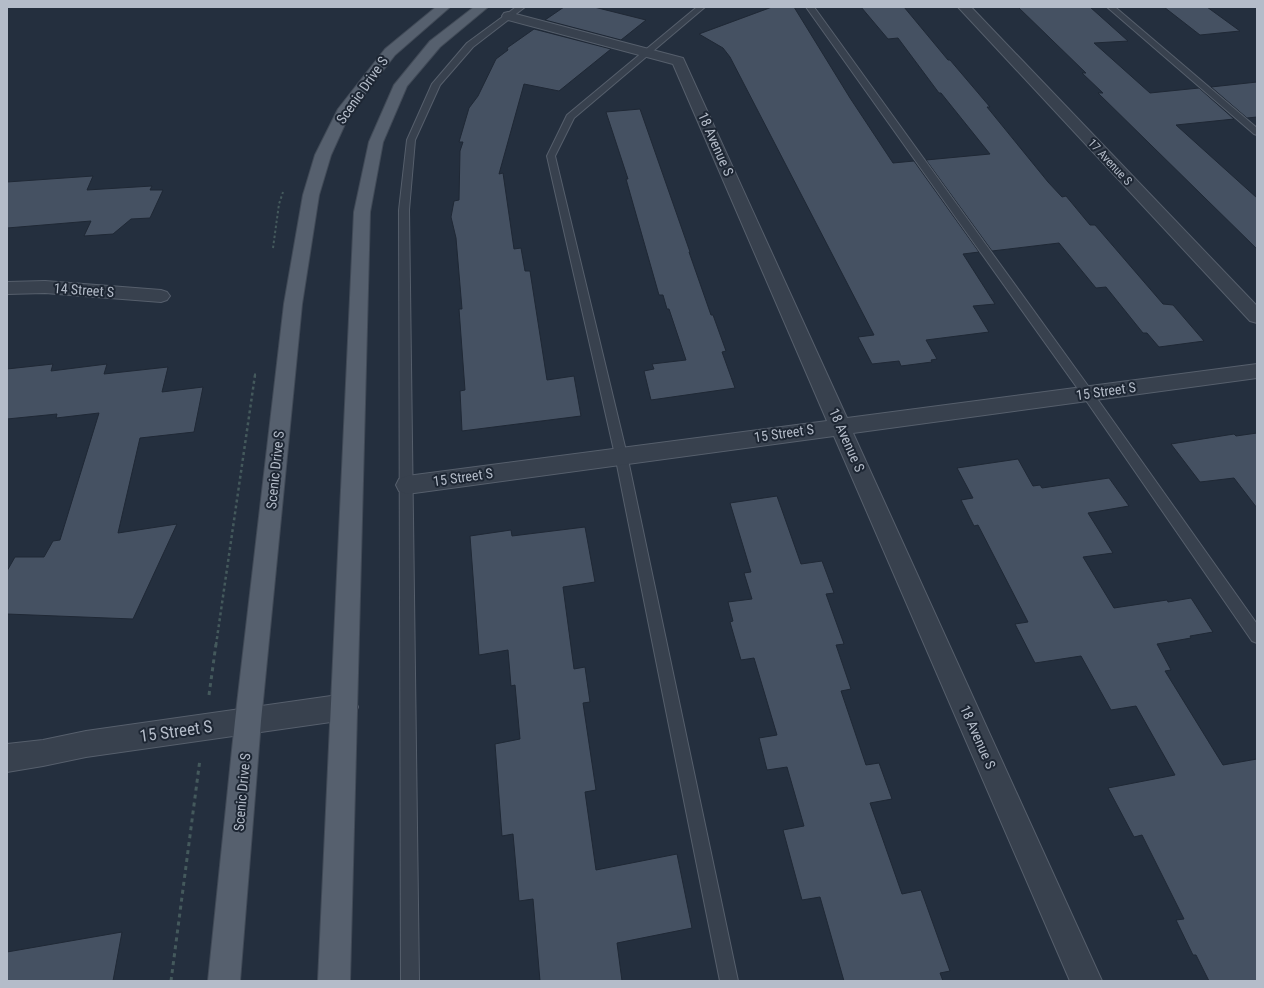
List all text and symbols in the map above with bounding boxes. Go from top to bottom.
street label: Scenic Drive S [333,53,391,127]
street label: 18 Avenue S [695,110,737,178]
street label: 17 Avenue S [1085,136,1135,188]
street label: 14 Street S [53,280,115,300]
street label: 15 Street S [1075,379,1137,403]
street label: 18 Avenue S [826,406,868,474]
street label: 15 Street S [753,421,815,445]
street label: Scenic Drive S [263,430,287,510]
street label: 15 Street S [432,465,494,489]
street label: 18 Avenue S [957,703,999,771]
street label: 15 Street S [138,716,214,746]
street label: Scenic Drive S [231,752,253,832]

